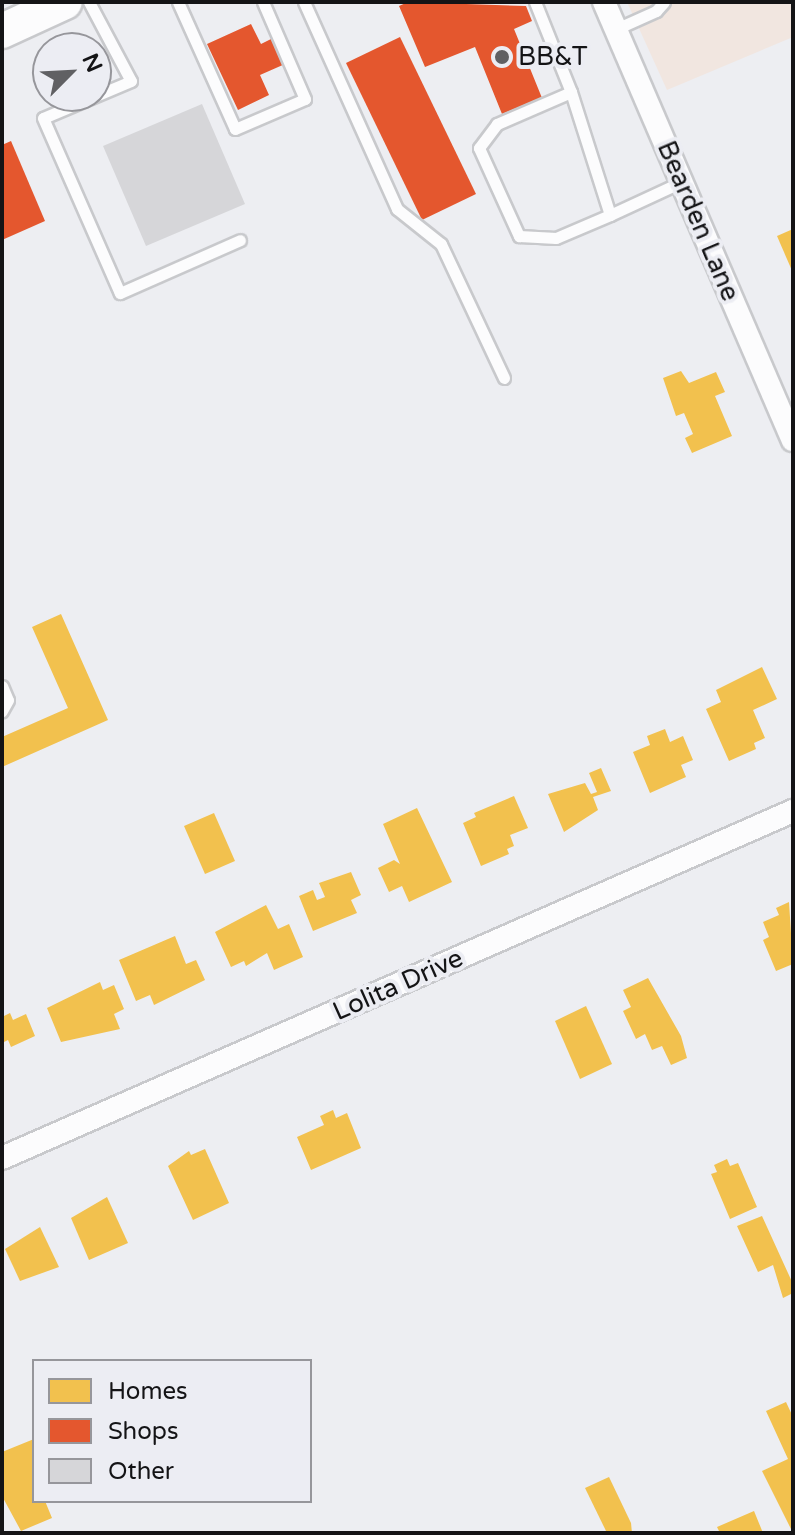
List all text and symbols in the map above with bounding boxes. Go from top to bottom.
north arrow [32,32,112,112]
place label: BB&T [518,41,588,73]
marker: BB&T [493,48,511,66]
text: N [77,50,108,76]
street label: Bearden Lane [650,136,746,306]
street label: Lolita Drive [328,942,468,1028]
legend [32,1359,312,1503]
text: Homes [108,1377,188,1406]
text: Shops [108,1417,178,1446]
text: Other [108,1457,174,1486]

